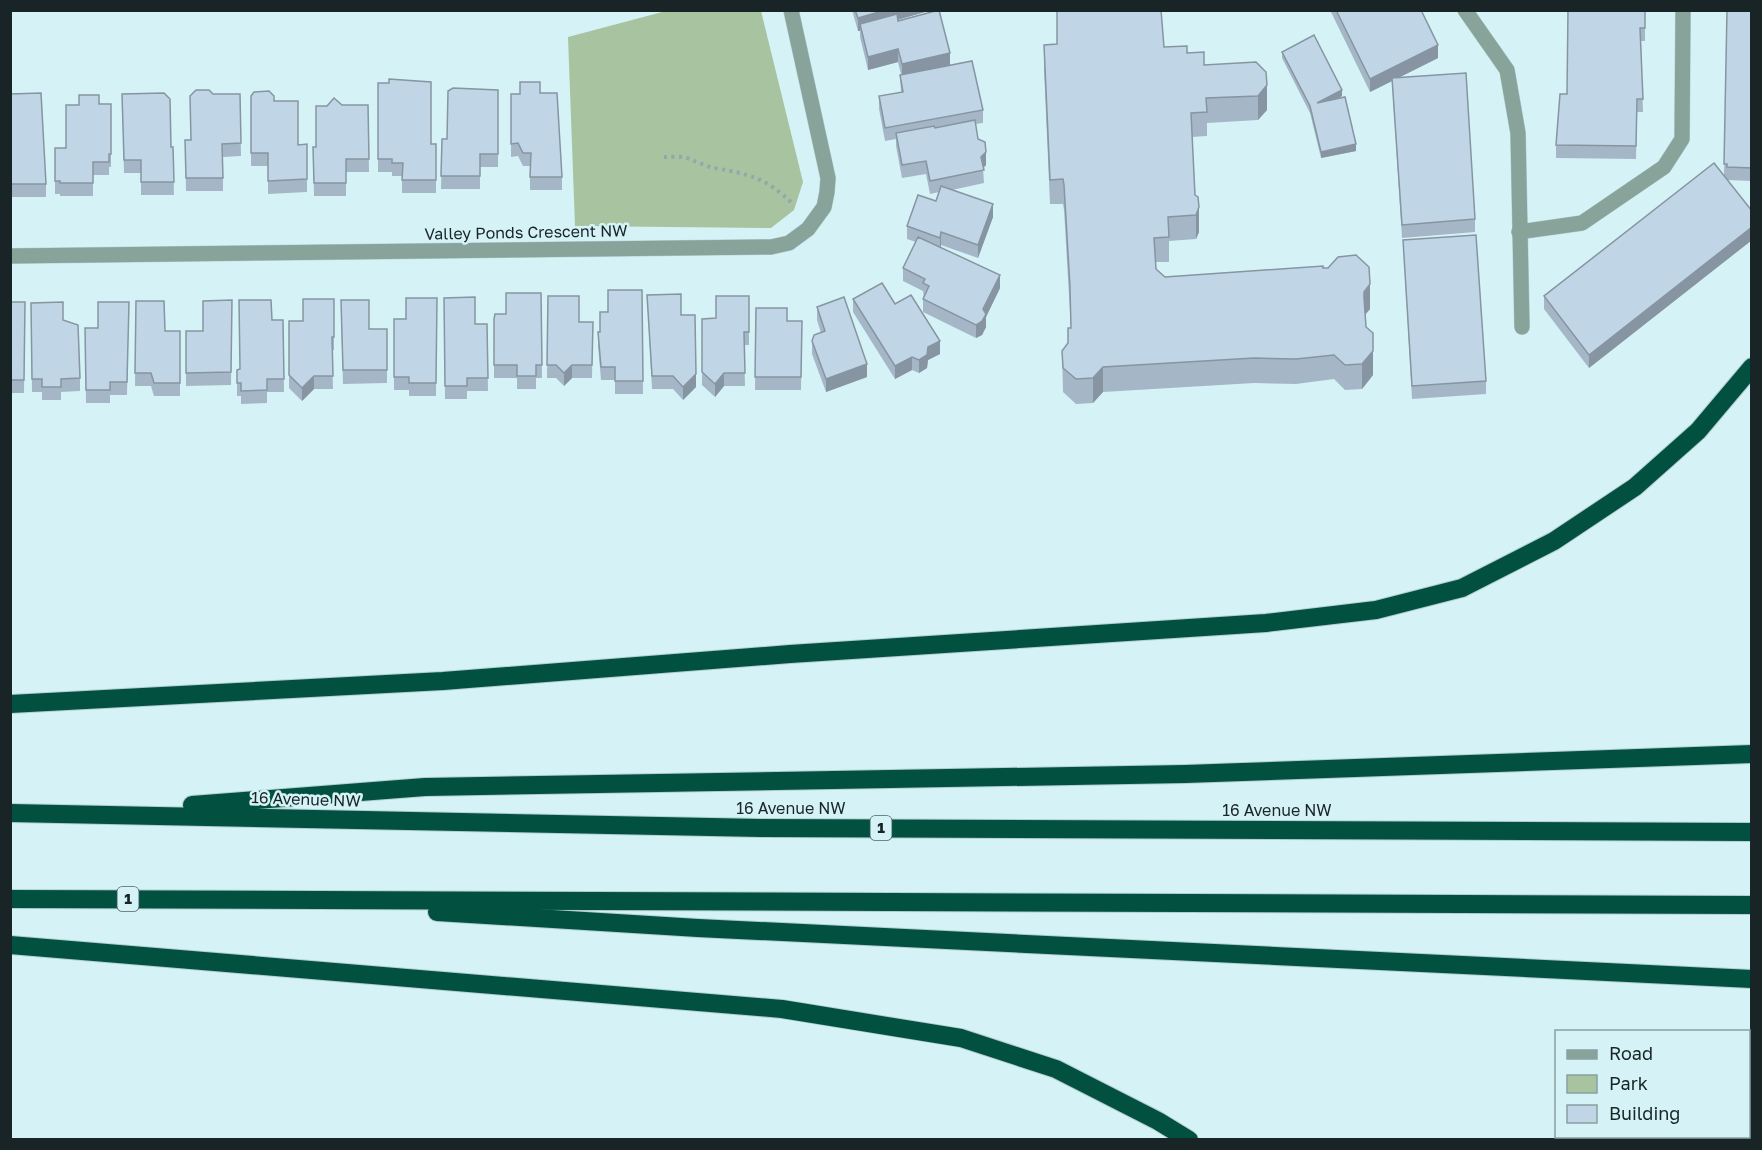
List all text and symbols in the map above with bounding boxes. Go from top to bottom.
street label: Valley Ponds Crescent NW [424,220,628,244]
street label: 16 Avenue NW [251,787,361,811]
street label: 16 Avenue NW [736,798,846,818]
street label: 16 Avenue NW [1222,800,1332,820]
road number: 1 [870,816,892,840]
road number: 1 [118,887,138,911]
legend [1555,1030,1750,1138]
text: Road [1609,1042,1653,1064]
text: Park [1609,1072,1648,1094]
text: Building [1609,1102,1680,1124]

